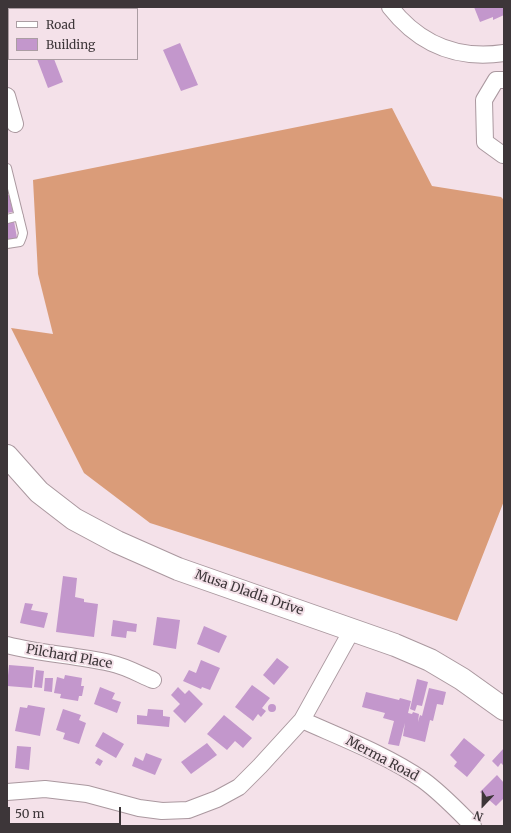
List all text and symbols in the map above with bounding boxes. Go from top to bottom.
legend [8,8,138,60]
text: Road [46,17,75,32]
text: Building [46,37,95,52]
street label: Musa Dladla Drive [193,567,305,619]
street label: Pilchard Place [25,642,113,672]
street label: Merma Road [343,733,421,785]
north arrow [463,785,503,825]
scale bar [10,799,123,825]
text: 50 m [15,806,44,821]
text: N [472,808,485,824]

